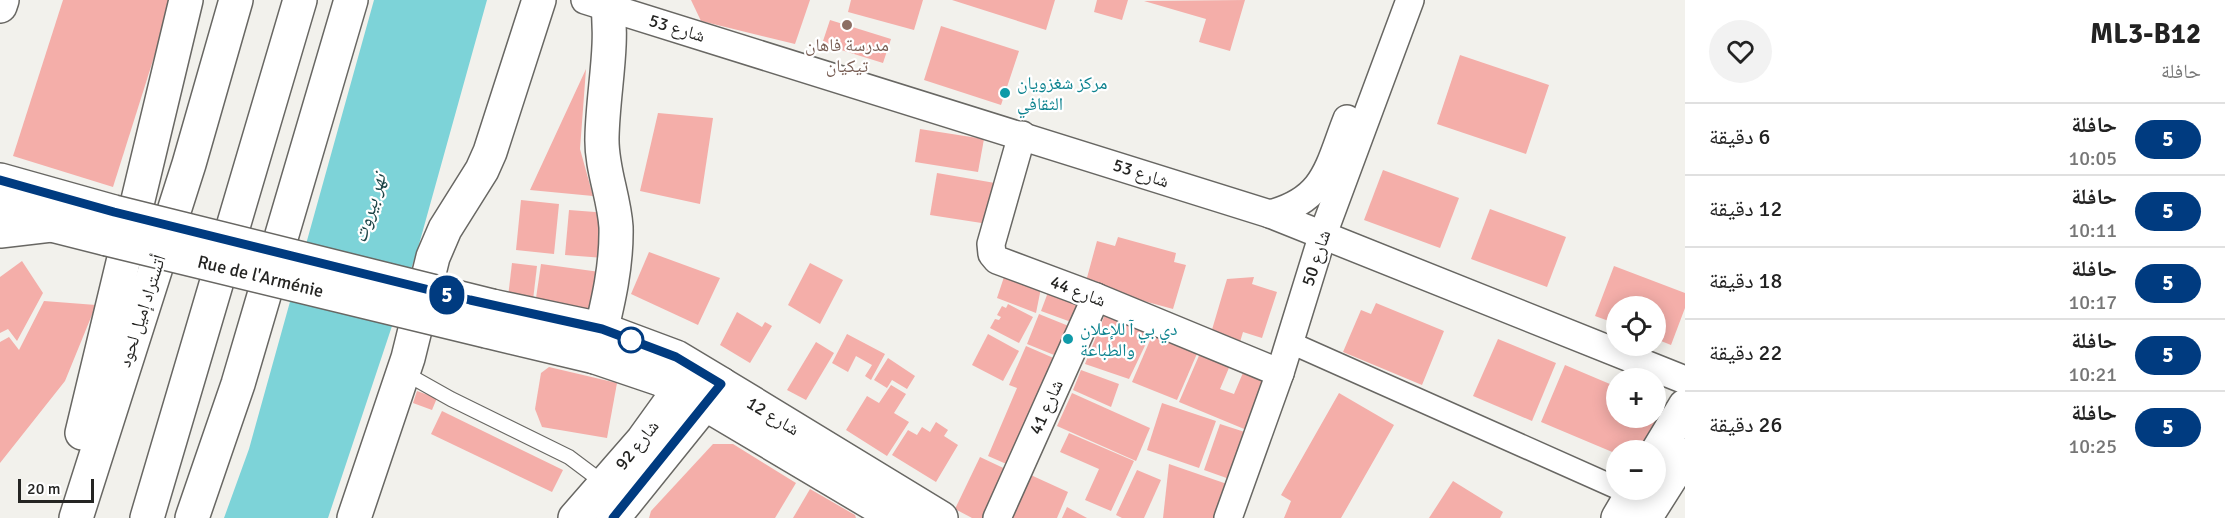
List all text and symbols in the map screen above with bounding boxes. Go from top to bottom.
street label: شارع 53 [646,9,708,47]
text: ML3-B12 [2090,17,2201,51]
marker: مدرسة فاهان تيكيان [840,18,854,32]
button: heart [1709,20,1772,83]
place label: مدرسة فاهان تيكيان [805,34,889,77]
text: حافلة [2161,59,2201,84]
place label: مركز شغزويان الثقافي [1017,72,1107,119]
marker: مركز شغزويان الثقافي [998,86,1012,100]
text: حافلة [2071,111,2117,138]
text: 6 دقيقة [1709,123,1770,150]
text: 5 [2162,126,2174,152]
text: 10:05 [2068,146,2117,171]
street label: شارع 53 [1110,154,1172,192]
water label: نهر بيروت [347,168,393,246]
text: حافلة [2071,183,2117,210]
text: 12 دقيقة [1709,195,1782,222]
text: 5 [2162,198,2174,224]
text: 10:11 [2068,218,2117,243]
street label: شارع 50 [1297,227,1335,289]
street label: Rue de l'Arménie [195,250,326,302]
street label: أتستراد إميل لحود [113,252,171,370]
text: حافلة [2071,255,2117,282]
text: 18 دقيقة [1709,267,1782,294]
street label: شارع 44 [1047,270,1109,312]
text: 5 [2162,270,2174,296]
line badge: 5 [428,276,466,314]
text: 5 [441,282,453,308]
text: 10:17 [2068,290,2117,315]
map controls [1606,296,1666,500]
button: locate [1606,296,1666,356]
place label: دي بي آ للإعلان والطباعة [1080,318,1177,361]
unlabelled marker [618,327,644,353]
text: حافلة [2071,327,2117,354]
marker: دي بي آ للإعلان والطباعة [1061,332,1075,346]
text: 22 دقيقة [1709,339,1782,366]
text: 5 [2162,342,2174,368]
text: 10:21 [2068,362,2117,387]
button: + [1606,368,1666,428]
street label: شارع 41 [1024,376,1068,438]
street label: شارع 12 [743,392,803,440]
text: حافلة [2071,399,2117,426]
text: 26 دقيقة [1709,411,1782,438]
text: 5 [2162,414,2174,440]
street label: شارع 92 [610,416,664,474]
text: 10:25 [2068,434,2117,459]
button: − [1606,440,1666,500]
scale bar [18,476,94,504]
text: 20 m [27,479,61,499]

